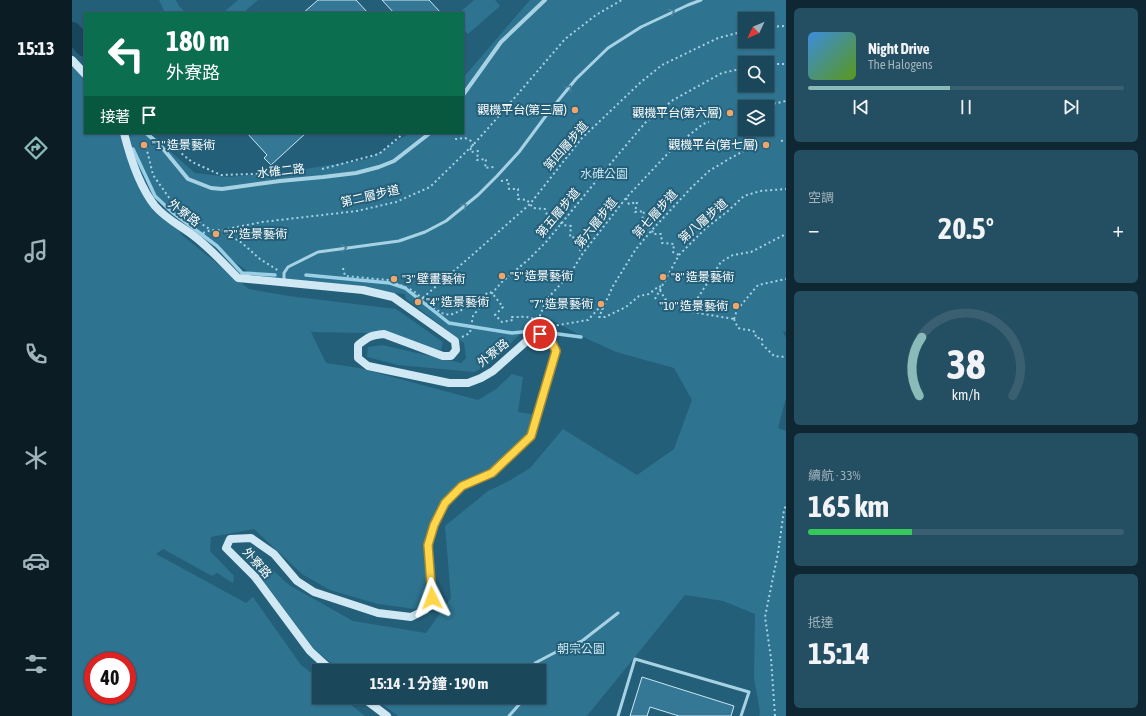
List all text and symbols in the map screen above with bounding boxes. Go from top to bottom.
one-way arrow [668,9,676,17]
north arrow [738,12,774,48]
map controls [738,12,774,136]
text: 180 m [166,25,229,57]
icon: left [100,28,152,80]
text: 15:13 [17,38,55,59]
text: Night Drive [868,40,930,57]
button: search [738,56,774,92]
text: The Halogens [868,57,933,72]
text: 外寮路 [166,62,220,83]
one-way arrow [564,85,571,93]
icon: previous [850,96,872,118]
icon: pause [955,96,977,118]
icon: next [1060,96,1082,118]
button: layers [738,100,774,136]
place label: 觀機平台(第三層) [477,103,567,117]
icon: arrive [138,104,160,126]
marker: 觀機平台(第三層) [570,105,580,115]
place label: 觀機平台(第六層) [632,106,722,120]
text: 接著 [100,108,130,125]
marker: 觀機平台(第六層) [725,108,735,118]
street label: 第四層步道 [541,119,591,173]
icon: directions [22,134,50,162]
place label: "1" 造景藝術 [152,138,215,152]
place label: 觀機平台(第七層) [668,138,758,152]
marker: "1" 造景藝術 [139,140,149,150]
marker: 觀機平台(第七層) [761,140,771,150]
street label: 水碓二路 [256,162,306,180]
park label: 水碓公園 [580,167,628,181]
street label: 第二層步道 [339,182,401,210]
street label: 第五層步道 [533,186,583,240]
street label: 第七層步道 [630,187,680,241]
text: 空調 [808,190,834,205]
street label: 第六層步道 [572,195,620,251]
street label: 第八層步道 [676,196,730,246]
street label: 外寮路 [165,197,203,229]
one-way arrow [460,203,467,210]
text: 20.5° [938,211,994,245]
text: − [808,216,819,242]
text: + [1113,216,1124,242]
place label: "2" 造景藝術 [224,227,287,241]
marker: "2" 造景藝術 [211,229,221,239]
icon: music [22,237,50,265]
one-way arrow [341,244,347,253]
place label: "5" 造景藝術 [510,269,573,283]
place label: "8" 造景藝術 [671,270,734,284]
marker: "5" 造景藝術 [497,271,507,281]
place label: "3" 壁畫藝術 [402,272,465,286]
marker: "8" 造景藝術 [658,272,668,282]
marker: "3" 壁畫藝術 [389,274,399,284]
place label: "4" 造景藝術 [426,295,489,309]
marker: "4" 造景藝術 [413,297,423,307]
place label: "7" 造景藝術 [530,297,593,311]
marker: "7" 造景藝術 [596,299,606,309]
place label: "10" 造景藝術 [659,299,728,313]
marker: "10" 造景藝術 [731,301,741,311]
pin [523,317,557,351]
icon: arrive [529,323,551,345]
street label: 外寮路 [475,336,511,370]
icon: phone [22,340,50,368]
text: 38 [946,340,986,388]
text: km/h [952,387,980,403]
icon: climate [22,444,50,472]
text: 續航 · 33% [808,468,861,483]
text: 165 km [808,489,889,523]
street label: 外寮路 [240,545,274,581]
icon: car [22,547,50,575]
position arrow [411,577,453,619]
text: 抵達 [808,615,834,630]
text: 15:14 [808,636,870,670]
park label: 朝宗公園 [557,642,605,656]
icon: filters [22,650,50,678]
speed limit sign: 40 [84,652,136,704]
text: 15:14 · 1 分鐘 · 190 m [370,675,488,692]

